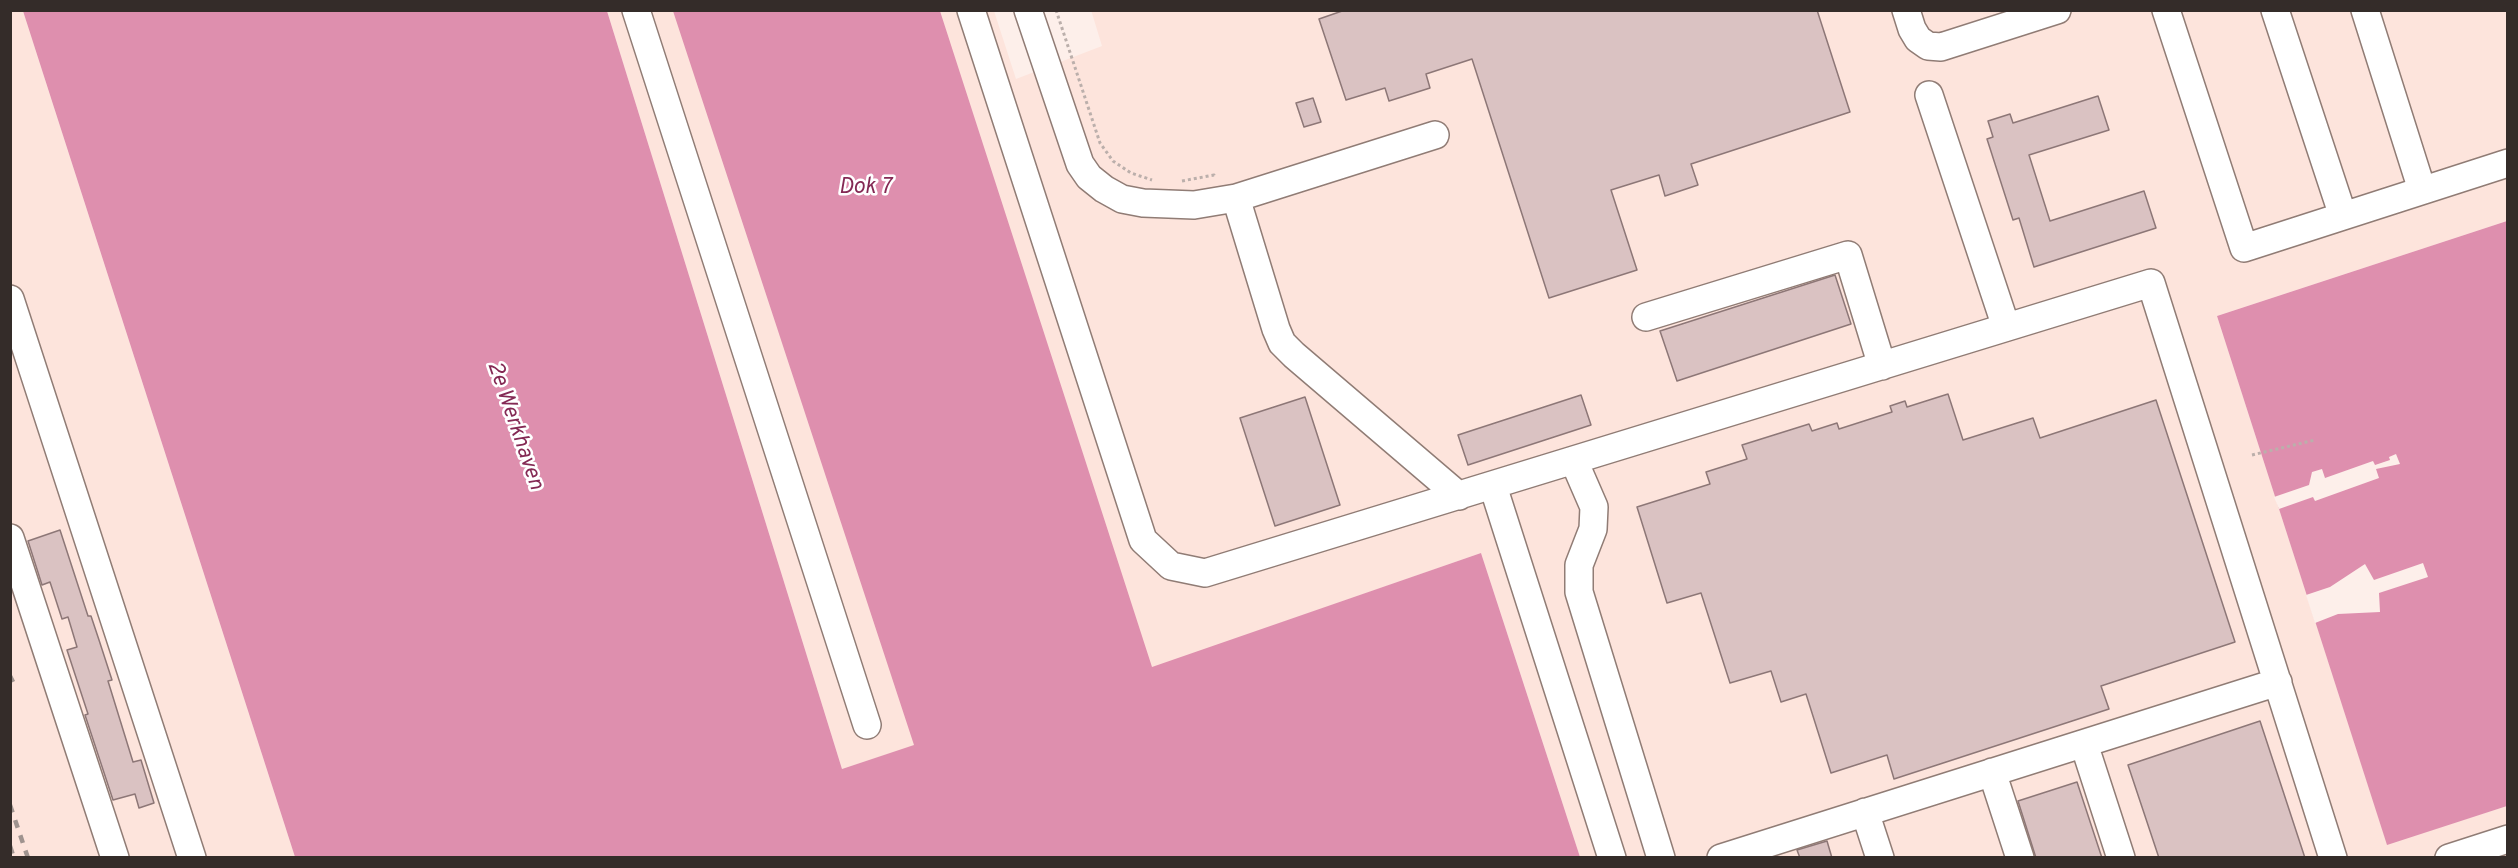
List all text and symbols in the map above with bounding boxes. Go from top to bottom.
water label: Dok 7 [839,176,891,202]
water label: 2e Werkhaven [480,358,548,494]

